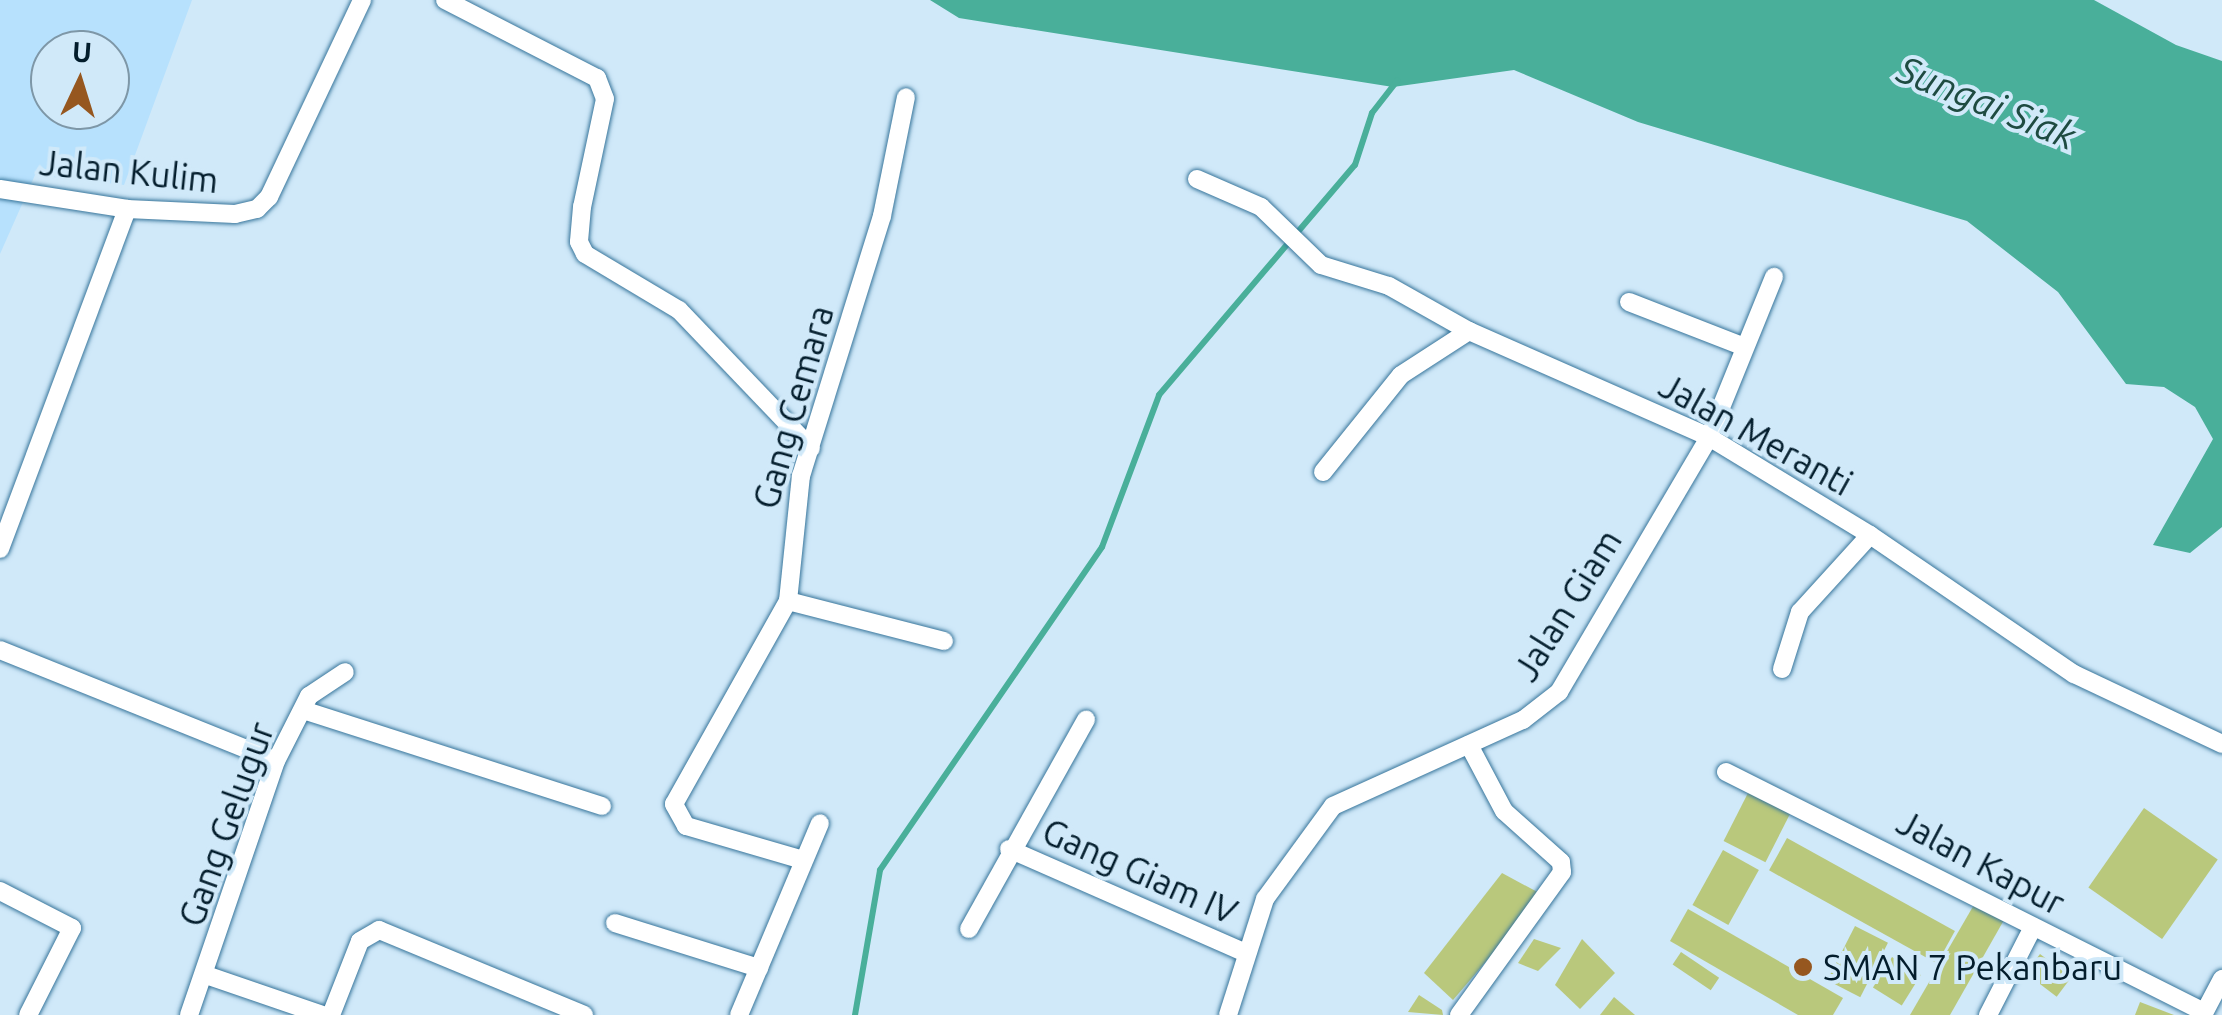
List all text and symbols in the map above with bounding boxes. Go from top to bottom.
north arrow [30,30,130,130]
text: U [71,35,93,68]
water label: Sungai Siak [1891,46,2083,160]
street label: Jalan Kulim [38,141,220,201]
street label: Gang Cemara [744,301,842,513]
street label: Jalan Meranti [1652,364,1860,504]
street label: Jalan Giam [1504,522,1630,688]
street label: Gang Gelugur [170,716,282,932]
street label: Jalan Kapur [1890,800,2072,924]
street label: Gang Giam IV [1036,809,1244,933]
place label: SMAN 7 Pekanbaru [1823,946,2122,988]
marker: SMAN 7 Pekanbaru [1792,956,1814,978]

